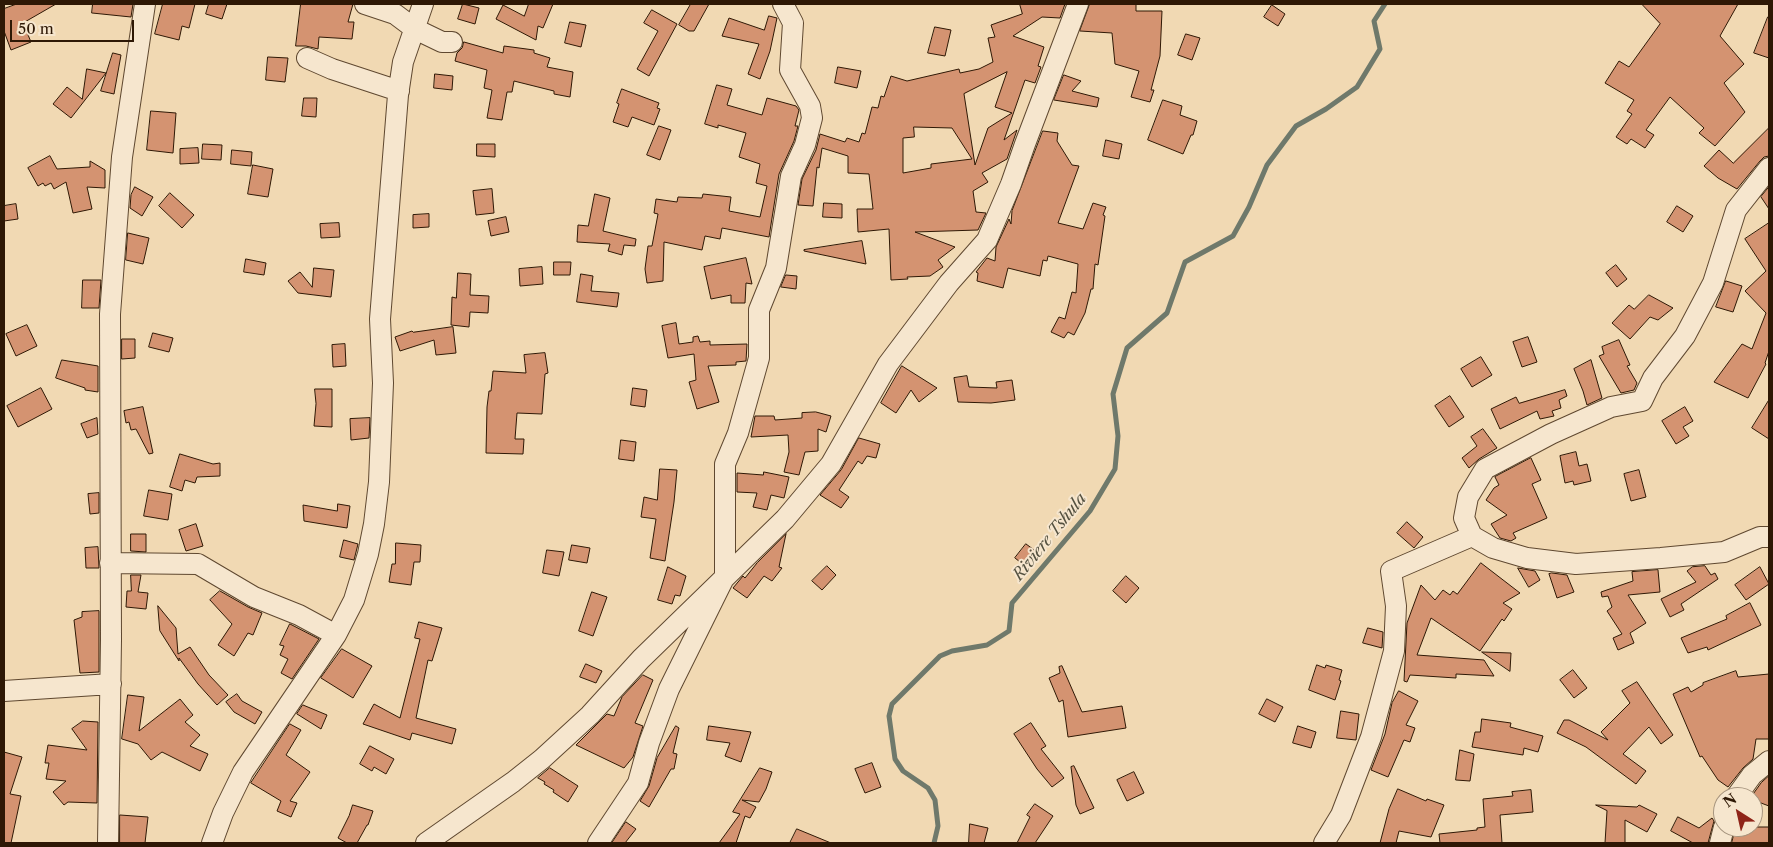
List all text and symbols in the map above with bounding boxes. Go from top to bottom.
scale bar [12,10,136,42]
text: 50 m [18,19,54,38]
water label: Riviere Tshula [1009,490,1091,584]
north arrow [1713,787,1763,837]
text: N [1720,790,1740,811]

